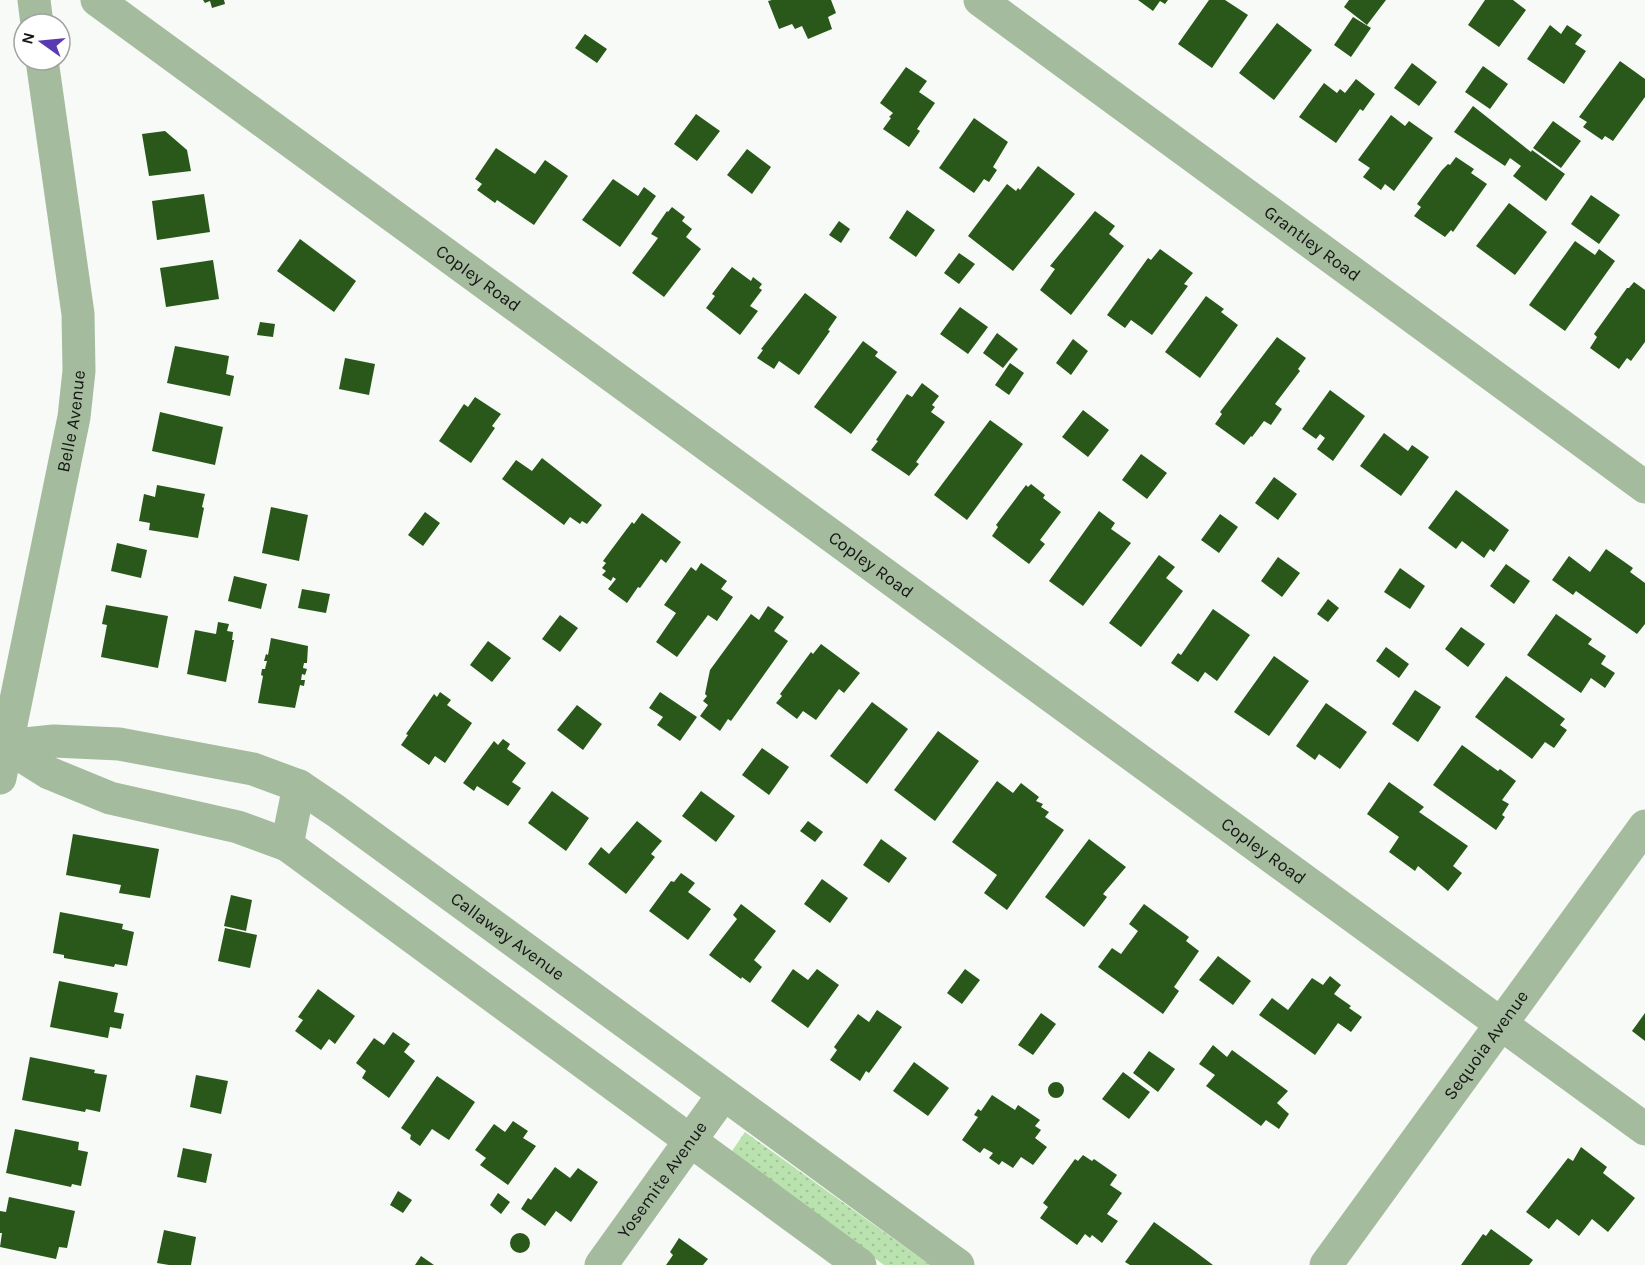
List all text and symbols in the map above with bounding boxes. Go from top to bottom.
north arrow [12,12,72,72]
text: N [17,30,39,46]
street label: Grantley Road [1260,201,1365,286]
street label: Copley Road [432,240,525,316]
street label: Belle Avenue [52,369,90,474]
street label: Copley Road [824,526,918,603]
street label: Copley Road [1217,813,1310,889]
street label: Callaway Avenue [446,887,569,985]
street label: Sequoia Avenue [1439,986,1533,1104]
street label: Yosemite Avenue [613,1117,712,1243]

